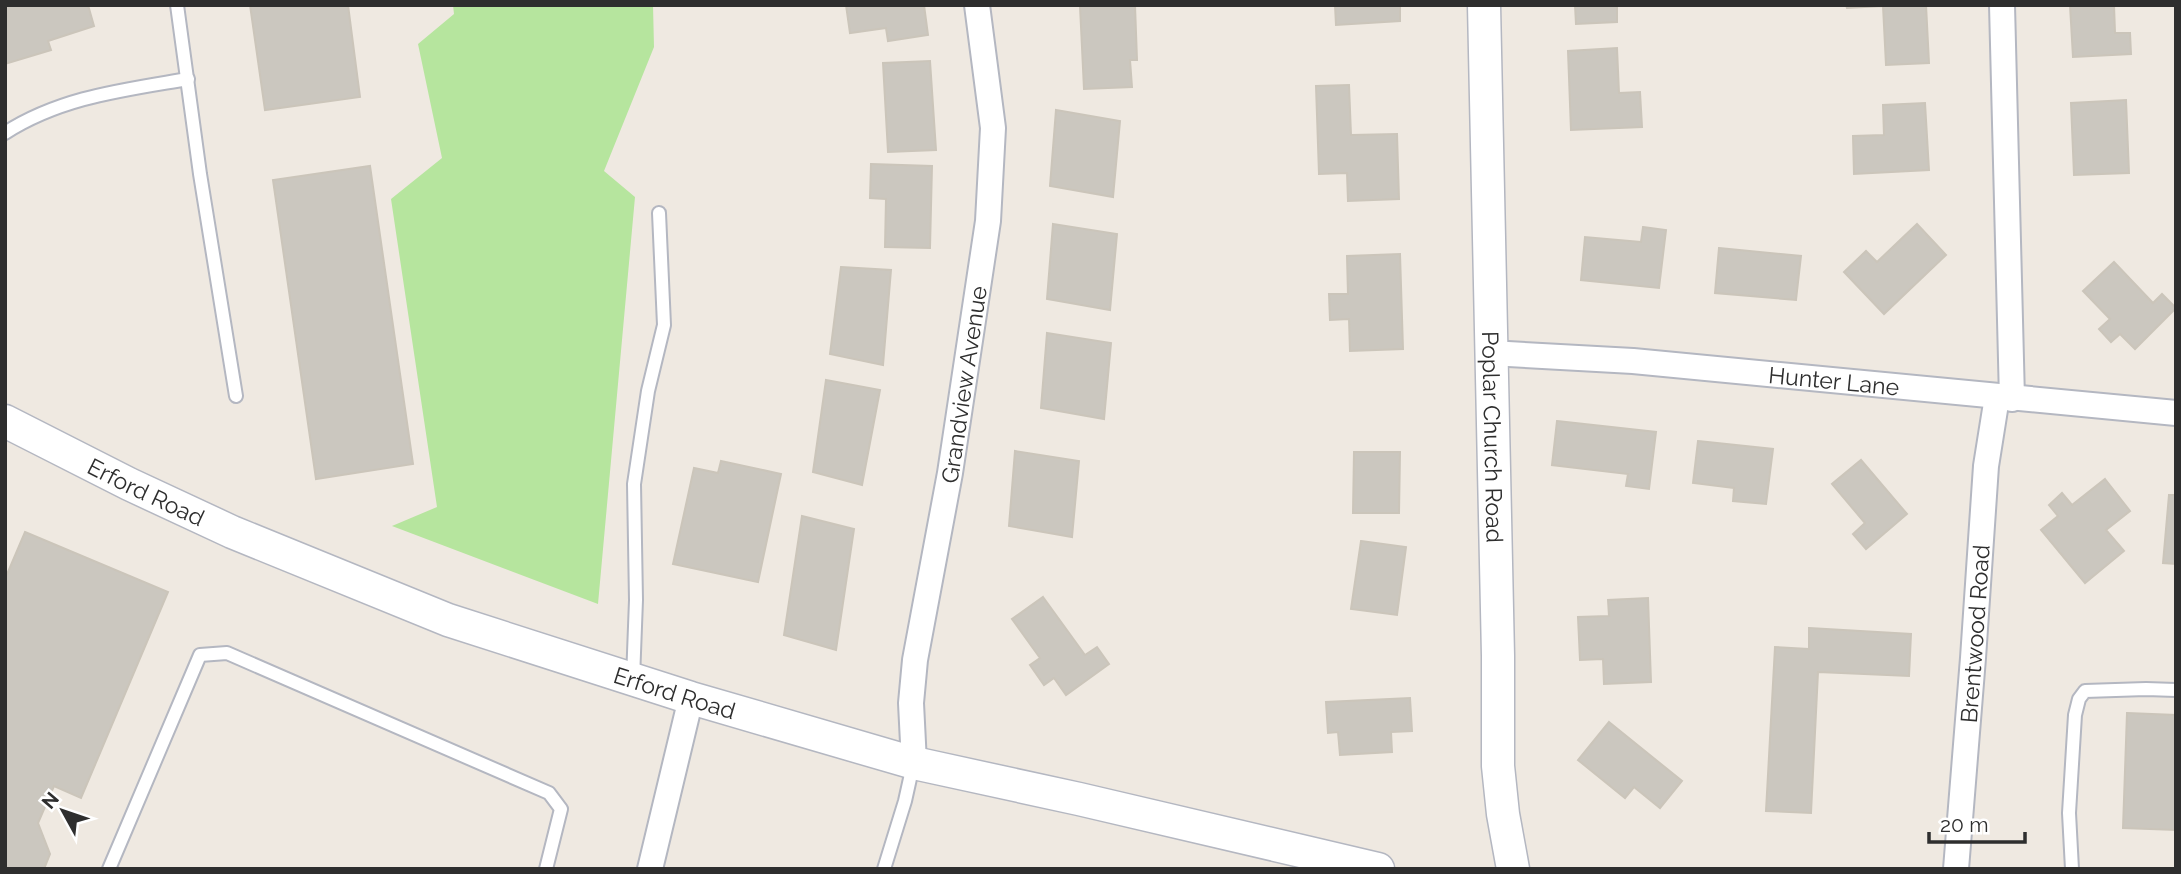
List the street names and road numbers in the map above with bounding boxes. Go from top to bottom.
street label: Grandview Avenue [935,284,992,485]
street label: Poplar Church Road [1478,331,1509,543]
street label: Hunter Lane [1767,361,1901,400]
street label: Erford Road [84,452,209,531]
street label: Brentwood Road [1954,544,1994,724]
street label: Erford Road [611,661,739,724]

